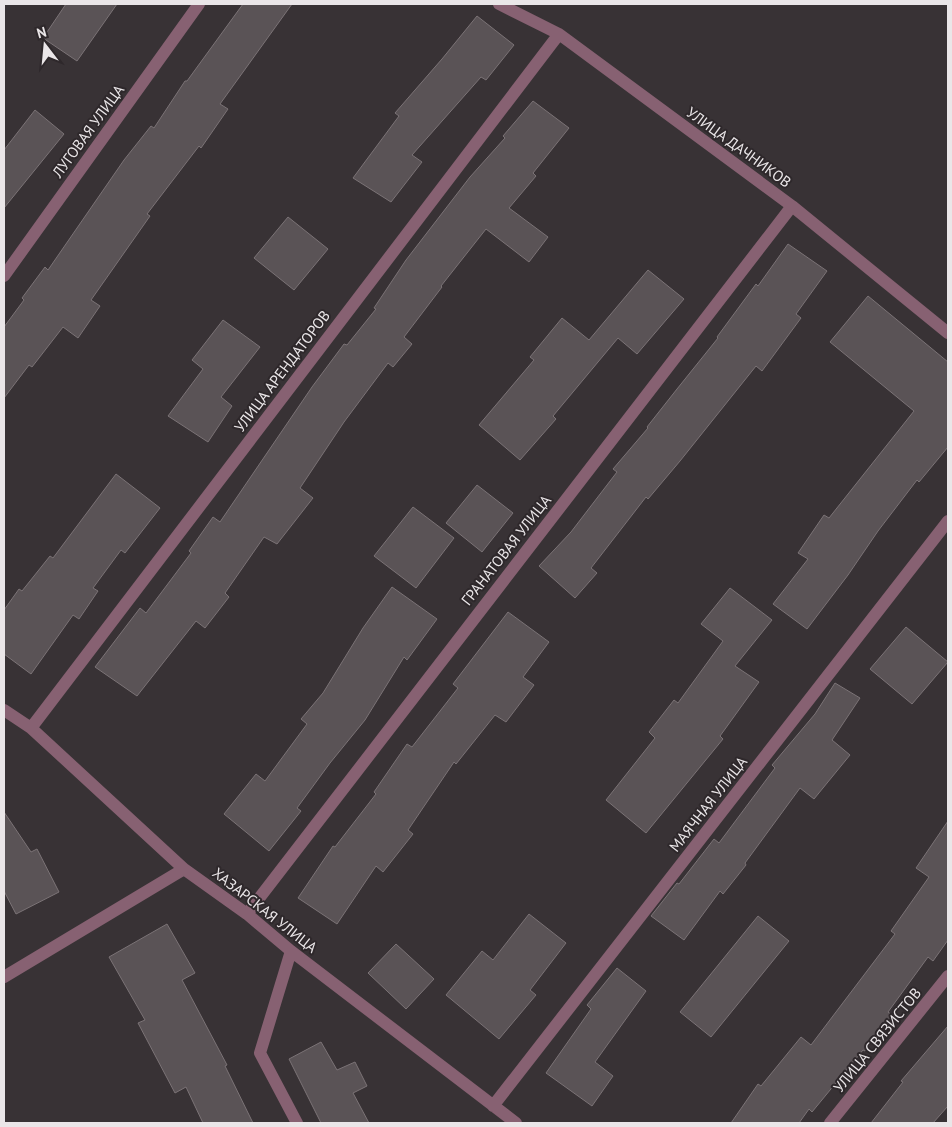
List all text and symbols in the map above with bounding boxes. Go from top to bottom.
north arrow [20,20,70,70]
text: N [35,23,48,42]
street label: ЛУГОВАЯ УЛИЦА [47,81,128,182]
street label: УЛИЦА ДАЧНИКОВ [683,103,795,191]
street label: УЛИЦА АРЕНДАТОРОВ [230,306,334,436]
street label: ГРАНАТОВАЯ УЛИЦА [457,491,555,609]
street label: МАЯЧНАЯ УЛИЦА [665,752,751,855]
street label: ХАЗАРСКАЯ УЛИЦА [209,863,321,957]
street label: УЛИЦА СВЯЗИСТОВ [829,984,925,1096]

